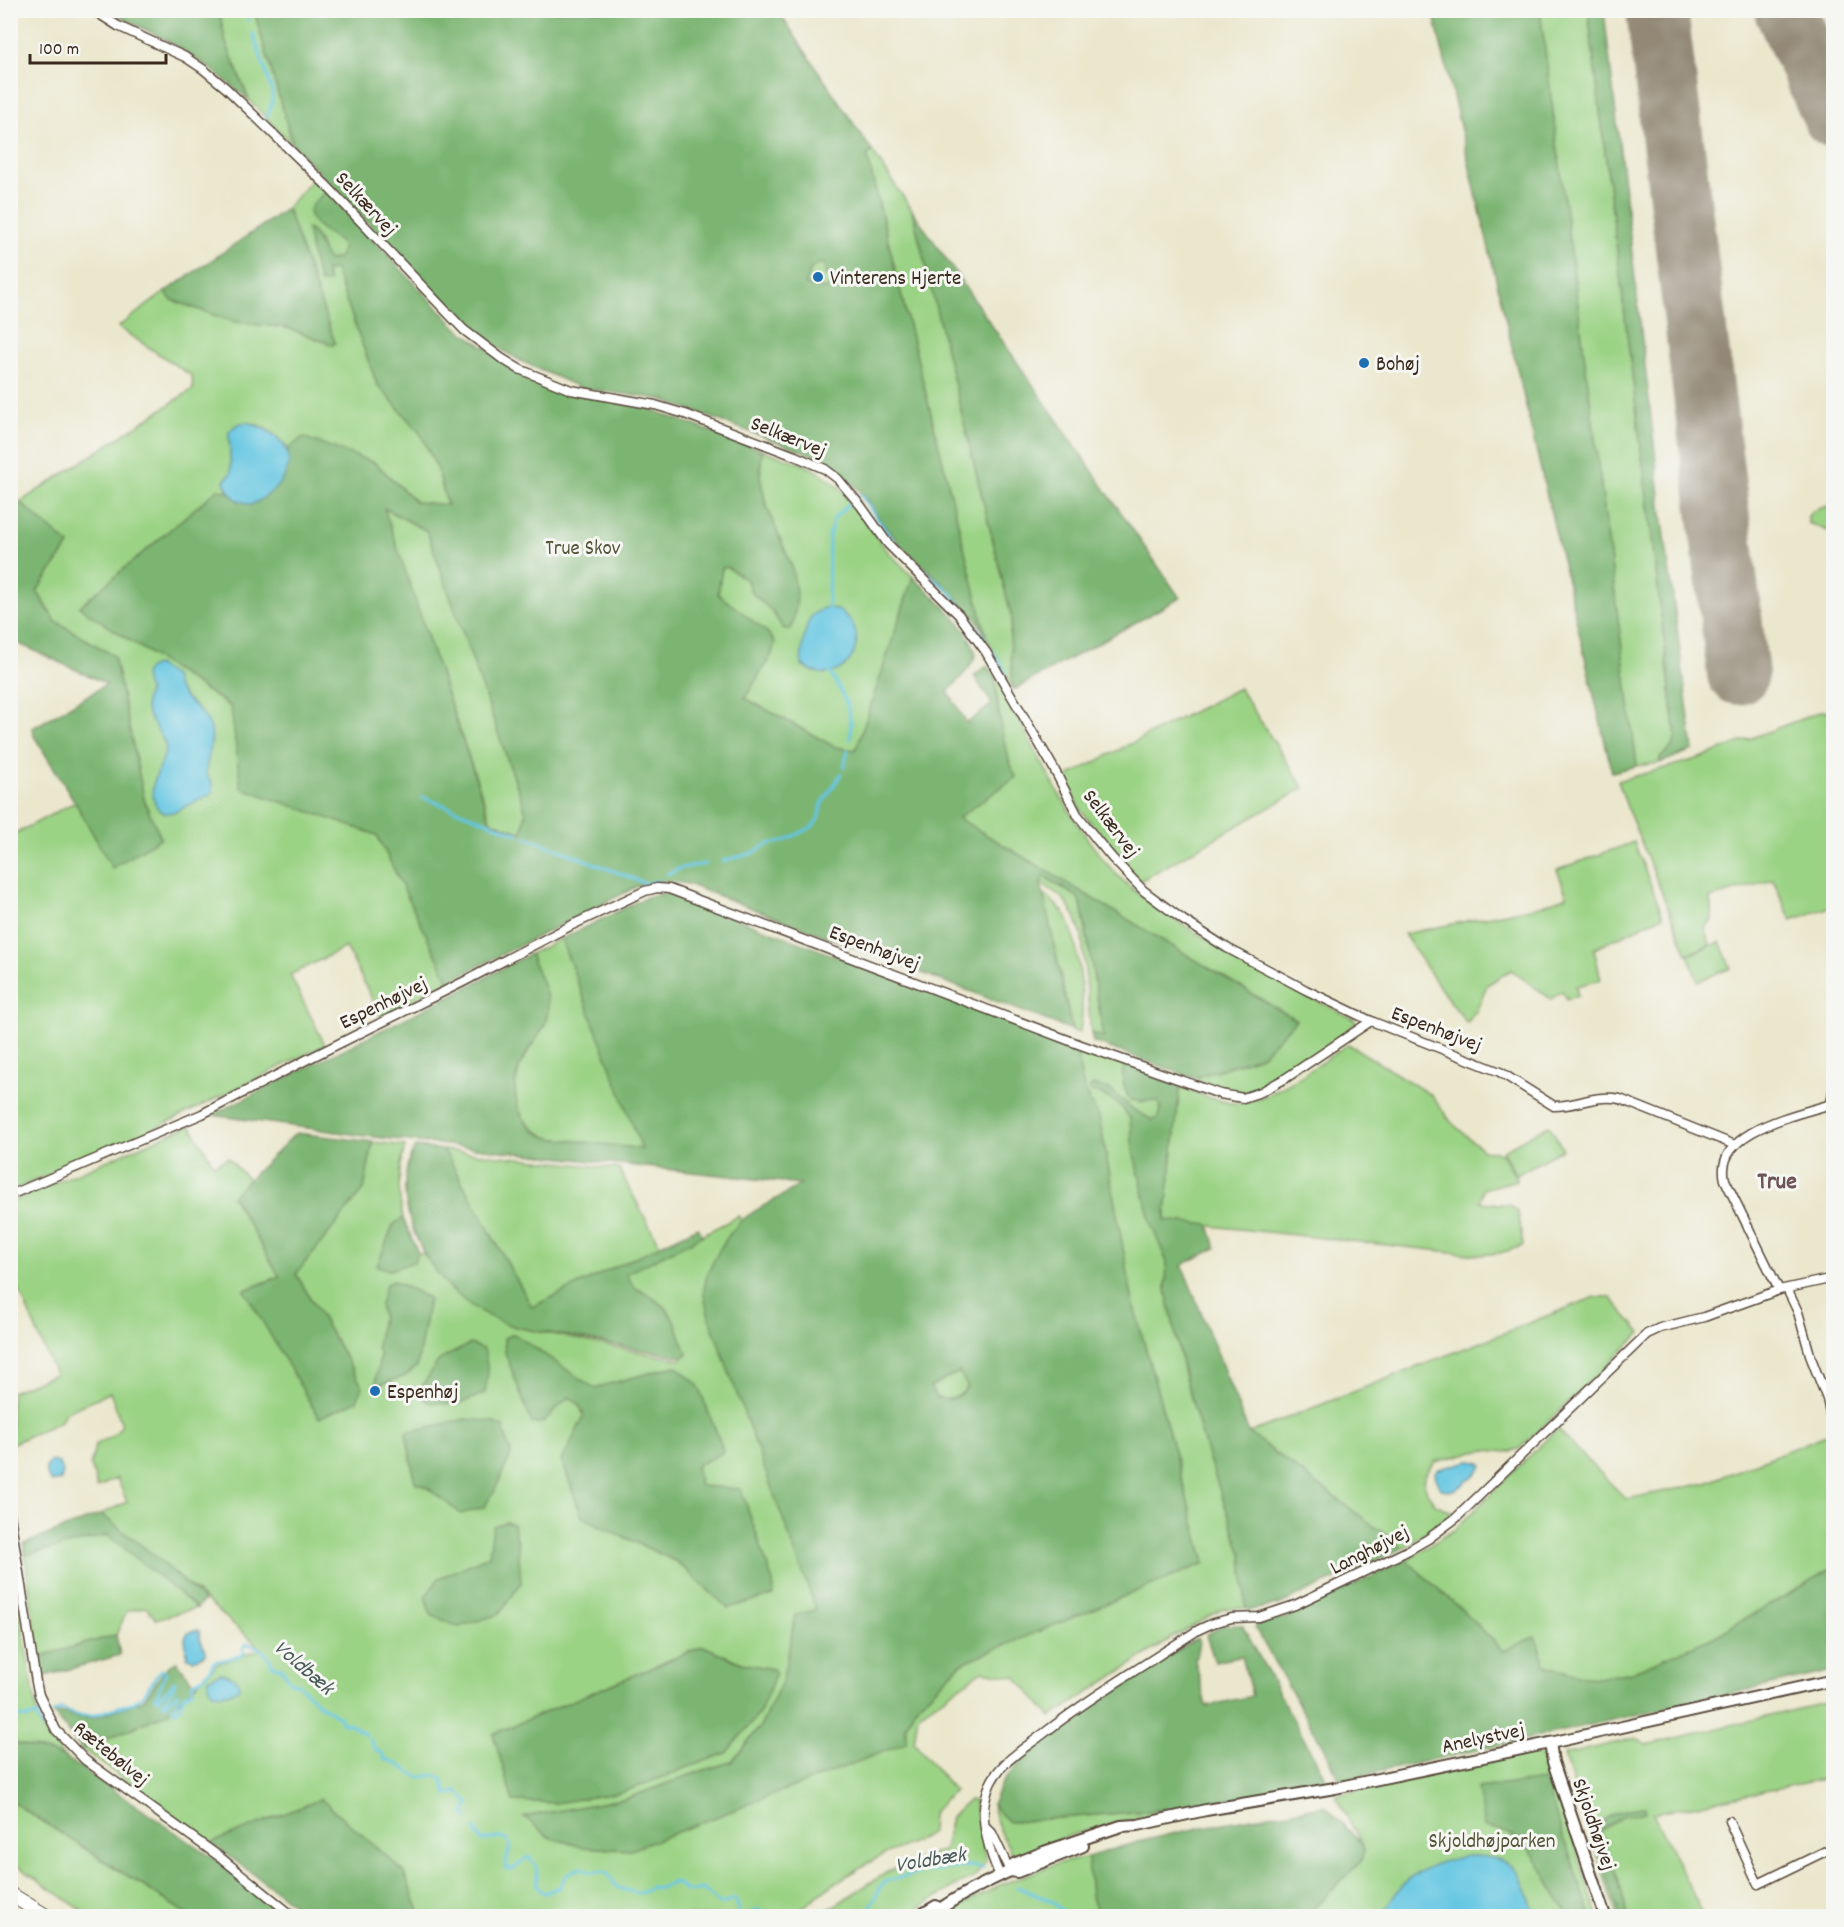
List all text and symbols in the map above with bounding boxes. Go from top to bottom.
scale bar [30,27,166,65]
text: 100 m [39,38,79,63]
street label: Selkærvej [327,166,403,244]
place label: Vinterens Hjerte [830,265,961,295]
marker: Vinterens Hjerte [811,270,825,284]
place label: Bohøj [1376,351,1420,381]
marker: Bohøj [1357,356,1371,370]
street label: Selkærvej [746,410,830,468]
park label: True Skov [545,535,621,565]
street label: Selkærvej [1074,784,1145,865]
street label: Espenhøjvej [824,919,924,981]
street label: Espenhøjvej [335,970,434,1039]
street label: Espenhøjvej [1386,1000,1486,1062]
district label: True [1757,1166,1797,1200]
place label: Espenhøj [387,1379,458,1409]
marker: Espenhøj [368,1384,382,1398]
street label: Langhøjvej [1326,1519,1415,1584]
water label: Voldbæk [266,1634,341,1705]
street label: Rætebølvej [66,1715,155,1795]
street label: Anelystvej [1439,1717,1528,1763]
street label: Skjoldhøjvej [1562,1775,1622,1875]
park label: Skjoldhøjparken [1429,1828,1555,1858]
water label: Voldbæk [893,1840,970,1882]

